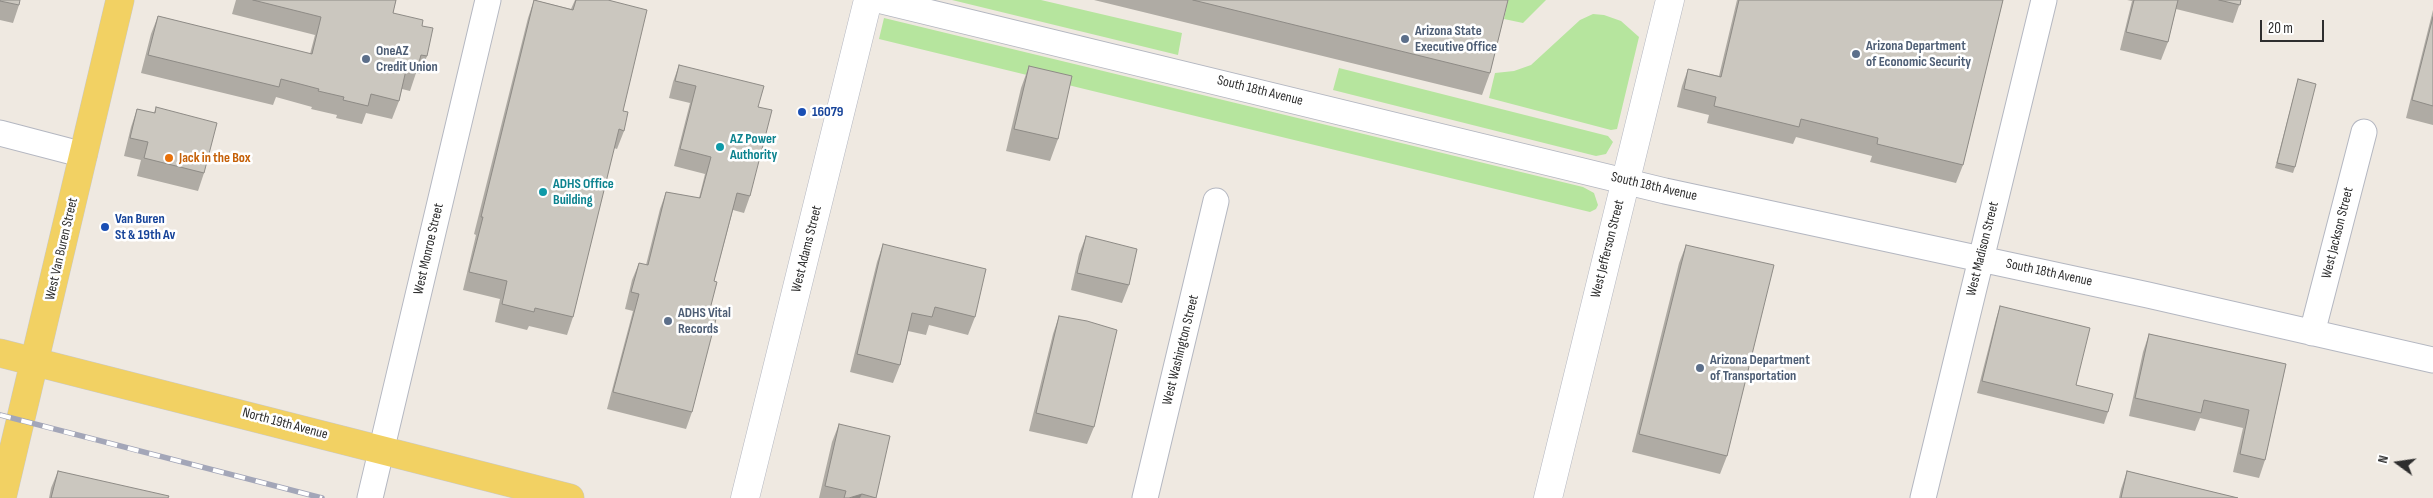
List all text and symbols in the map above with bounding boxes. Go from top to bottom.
scale bar [2263,10,2327,42]
text: 20 m [2268,19,2293,38]
place label: Arizona State Executive Office [1415,23,1497,56]
marker: Arizona State Executive Office [1399,33,1411,45]
place label: Arizona Department of Economic Security [1866,38,1971,70]
place label: OneAZ Credit Union [376,43,438,75]
marker: Arizona Department of Economic Security [1850,48,1862,60]
marker: OneAZ Credit Union [360,53,372,65]
street label: South 18th Avenue [1215,72,1305,110]
place label: 16079 [812,104,843,120]
marker: 16079 [796,106,808,118]
place label: AZ Power Authority [730,131,777,164]
marker: AZ Power Authority [714,141,726,153]
place label: Jack in the Box [179,150,251,166]
marker: Jack in the Box [163,152,175,164]
street label: South 18th Avenue [1609,169,1699,205]
place label: ADHS Office Building [553,176,614,208]
marker: ADHS Office Building [537,186,549,198]
street label: West Jackson Street [2319,186,2357,280]
street label: West Van Buren Street [42,196,82,302]
street label: West Jefferson Street [1588,198,1628,300]
street label: West Madison Street [1963,200,2003,298]
street label: West Monroe Street [410,202,448,296]
street label: West Adams Street [788,204,826,294]
place label: Van Buren St & 19th Av [115,211,175,243]
marker: Van Buren St & 19th Av [99,221,111,233]
street label: South 18th Avenue [2004,256,2094,290]
street label: West Washington Street [1159,293,1203,407]
place label: ADHS Vital Records [678,305,731,338]
marker: ADHS Vital Records [662,315,674,327]
place label: Arizona Department of Transportation [1710,352,1810,384]
marker: Arizona Department of Transportation [1694,362,1706,374]
street label: North 19th Avenue [241,405,329,443]
north arrow [2373,438,2423,488]
text: N [2374,454,2392,465]

